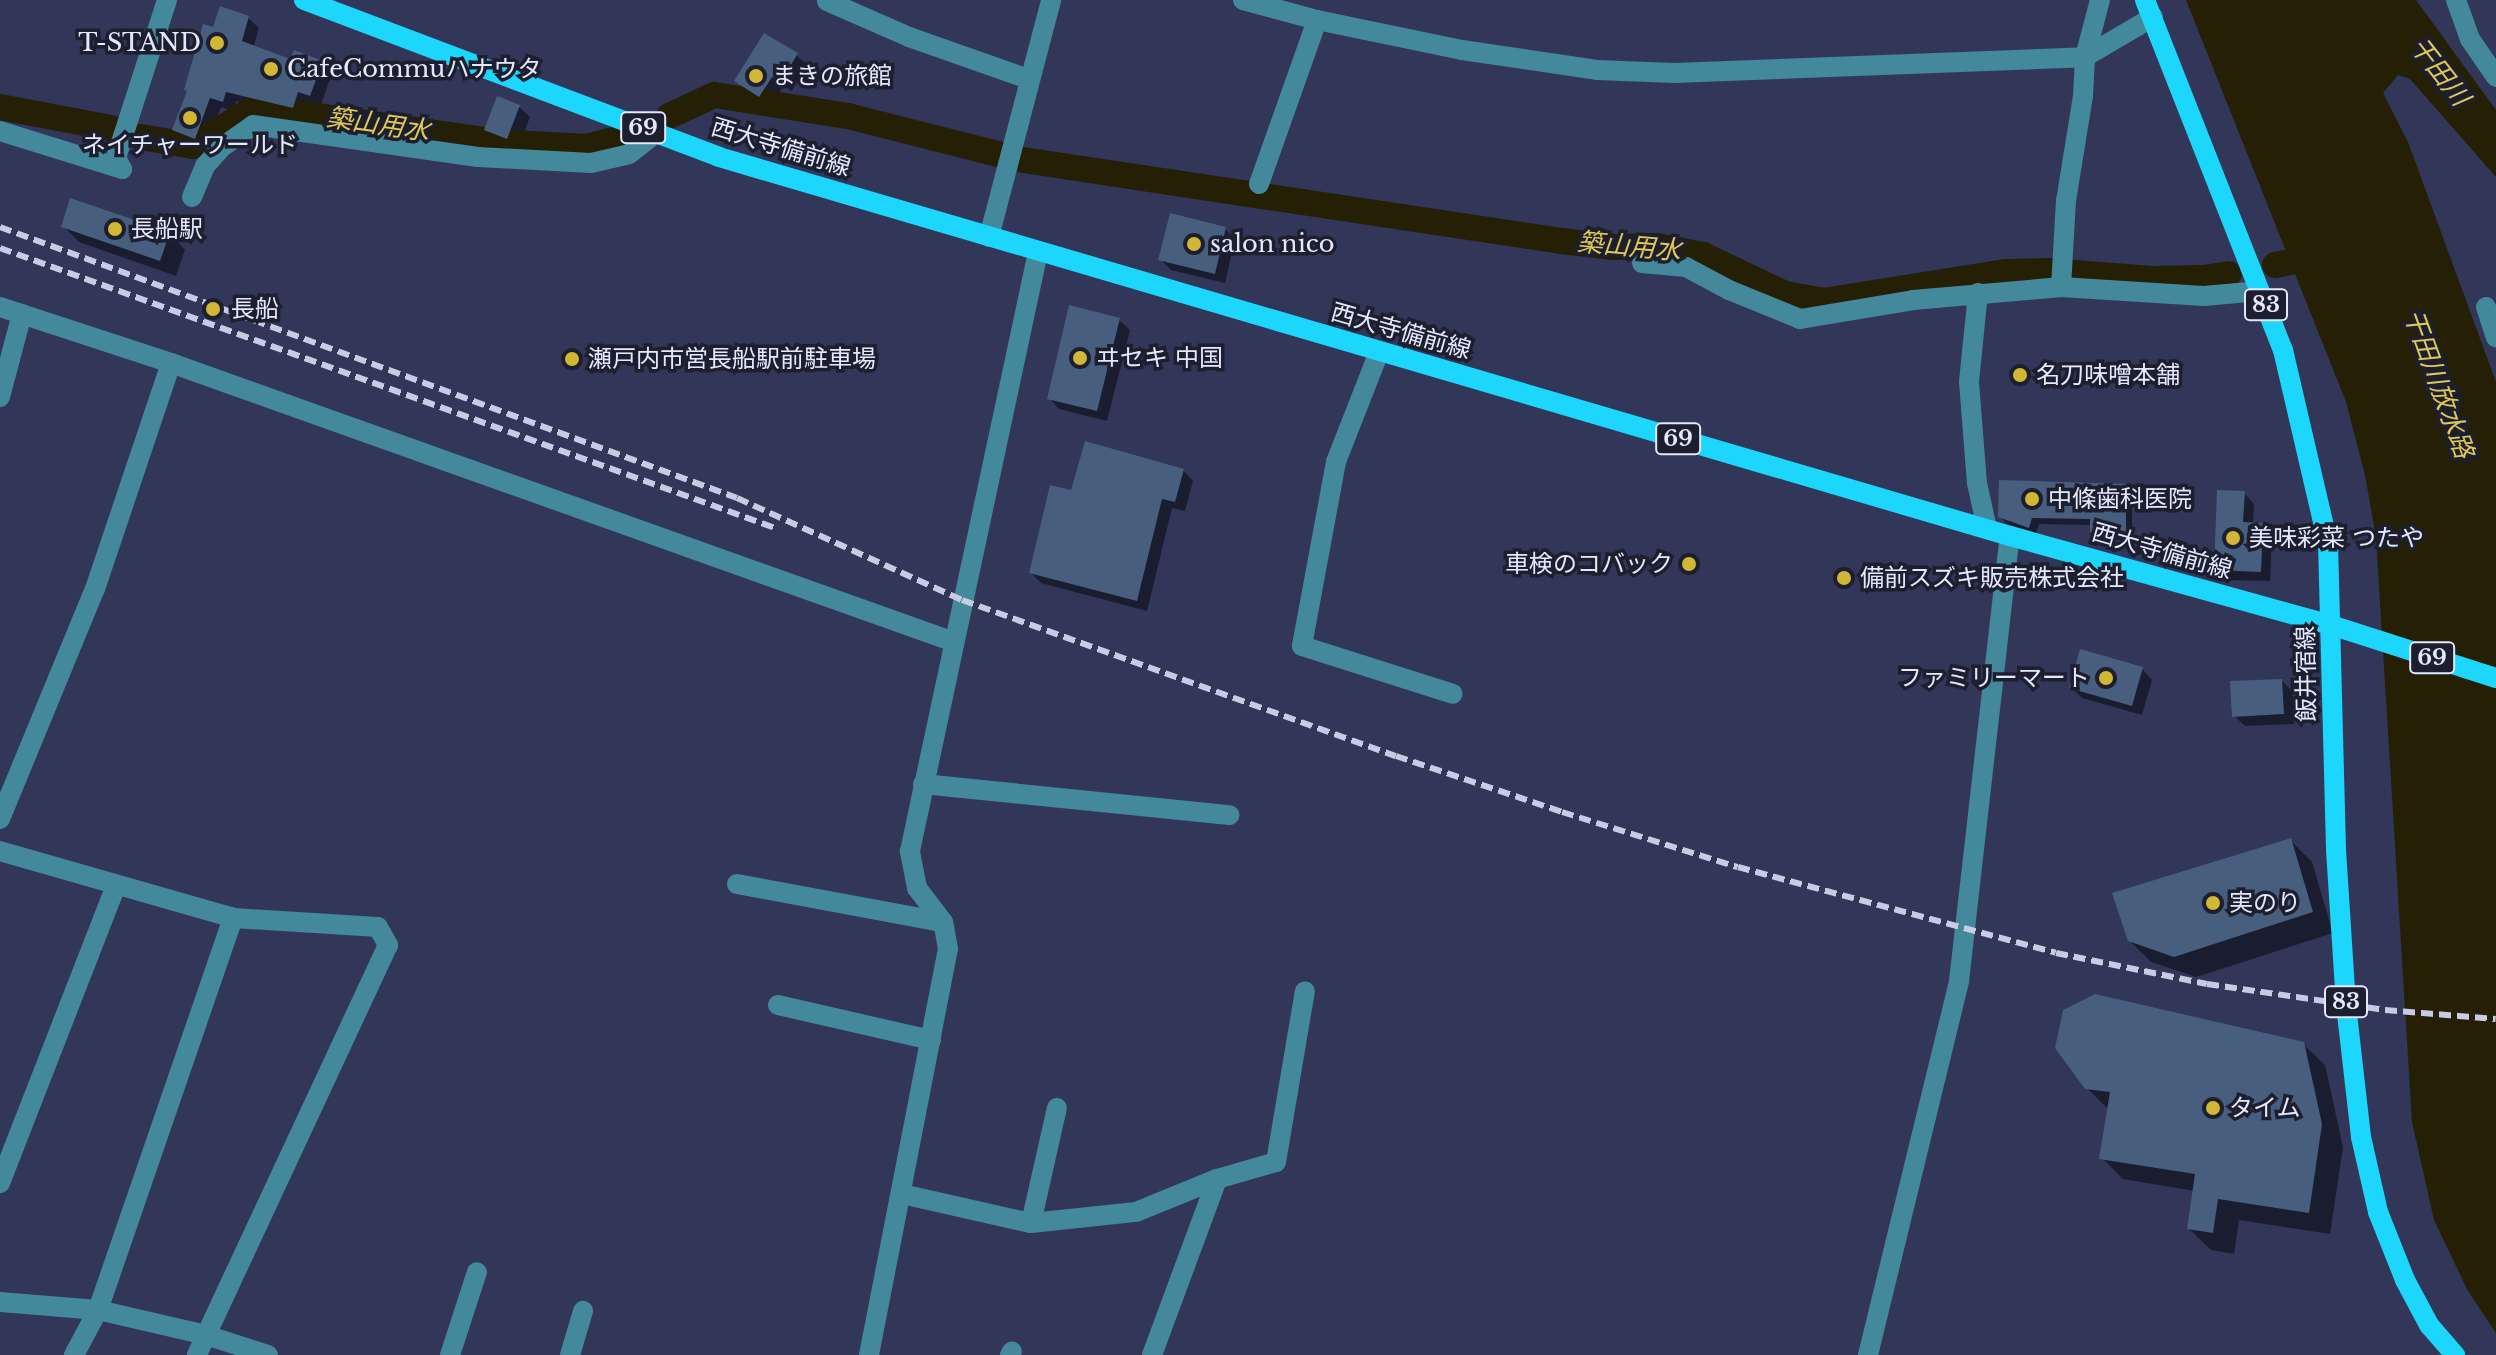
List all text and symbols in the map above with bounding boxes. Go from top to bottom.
place label: T-STAND [78,29,201,57]
water label: 干田川 [2403,32,2475,112]
marker: T-STAND [208,34,226,52]
place label: CafeCommuハナウタ [287,55,541,83]
marker: CafeCommuハナウタ [262,60,280,78]
place label: まきの旅館 [772,62,892,90]
marker: まきの旅館 [747,67,765,85]
water label: 築山用水 [324,102,432,148]
marker: ネイチャーワールド [181,109,199,127]
road number: 69 [619,110,667,146]
street label: 西大寺備前線 [708,112,854,182]
place label: ネイチャーワールド [82,131,298,159]
place label: 長船駅 [131,215,203,243]
marker: 長船駅 [106,220,124,238]
water label: 築山用水 [1576,227,1682,267]
place label: salon nico [1210,230,1334,258]
marker: salon nico [1185,235,1203,253]
road number: 83 [2244,287,2288,323]
place label: 長船 [231,295,279,323]
street label: 西大寺備前線 [1328,297,1474,365]
marker: 長船 [202,298,224,320]
water label: 干田川放水路 [2397,305,2479,463]
place label: ヰセキ 中国 [1096,344,1223,372]
place label: 瀬戸内市営長船駅前駐車場 [588,345,876,373]
marker: ヰセキ 中国 [1071,349,1089,367]
marker: 瀬戸内市営長船駅前駐車場 [563,350,581,368]
place label: 名刀味噌本舗 [2036,361,2180,389]
marker: 名刀味噌本舗 [2011,366,2029,384]
road number: 69 [1654,421,1702,457]
place label: 中條歯科医院 [2048,485,2192,513]
marker: 中條歯科医院 [2023,490,2041,508]
street label: 西大寺備前線 [2089,517,2235,585]
place label: 美味彩菜 つたや [2249,524,2424,552]
marker: 美味彩菜 つたや [2224,529,2242,547]
place label: 車検のコバック [1505,550,1673,578]
marker: 車検のコバック [1680,555,1698,573]
place label: 備前スズキ販売株式会社 [1860,564,2124,592]
marker: 備前スズキ販売株式会社 [1835,569,1853,587]
street label: 飯井宿線 [2291,626,2321,722]
road number: 69 [2408,640,2456,676]
place label: ファミリーマート [1898,664,2090,692]
marker: ファミリーマート [2097,669,2115,687]
place label: 実のり [2229,889,2301,917]
marker: 実のり [2204,894,2222,912]
road number: 83 [2324,984,2368,1020]
place label: タイム [2229,1094,2301,1122]
marker: タイム [2204,1099,2222,1117]

